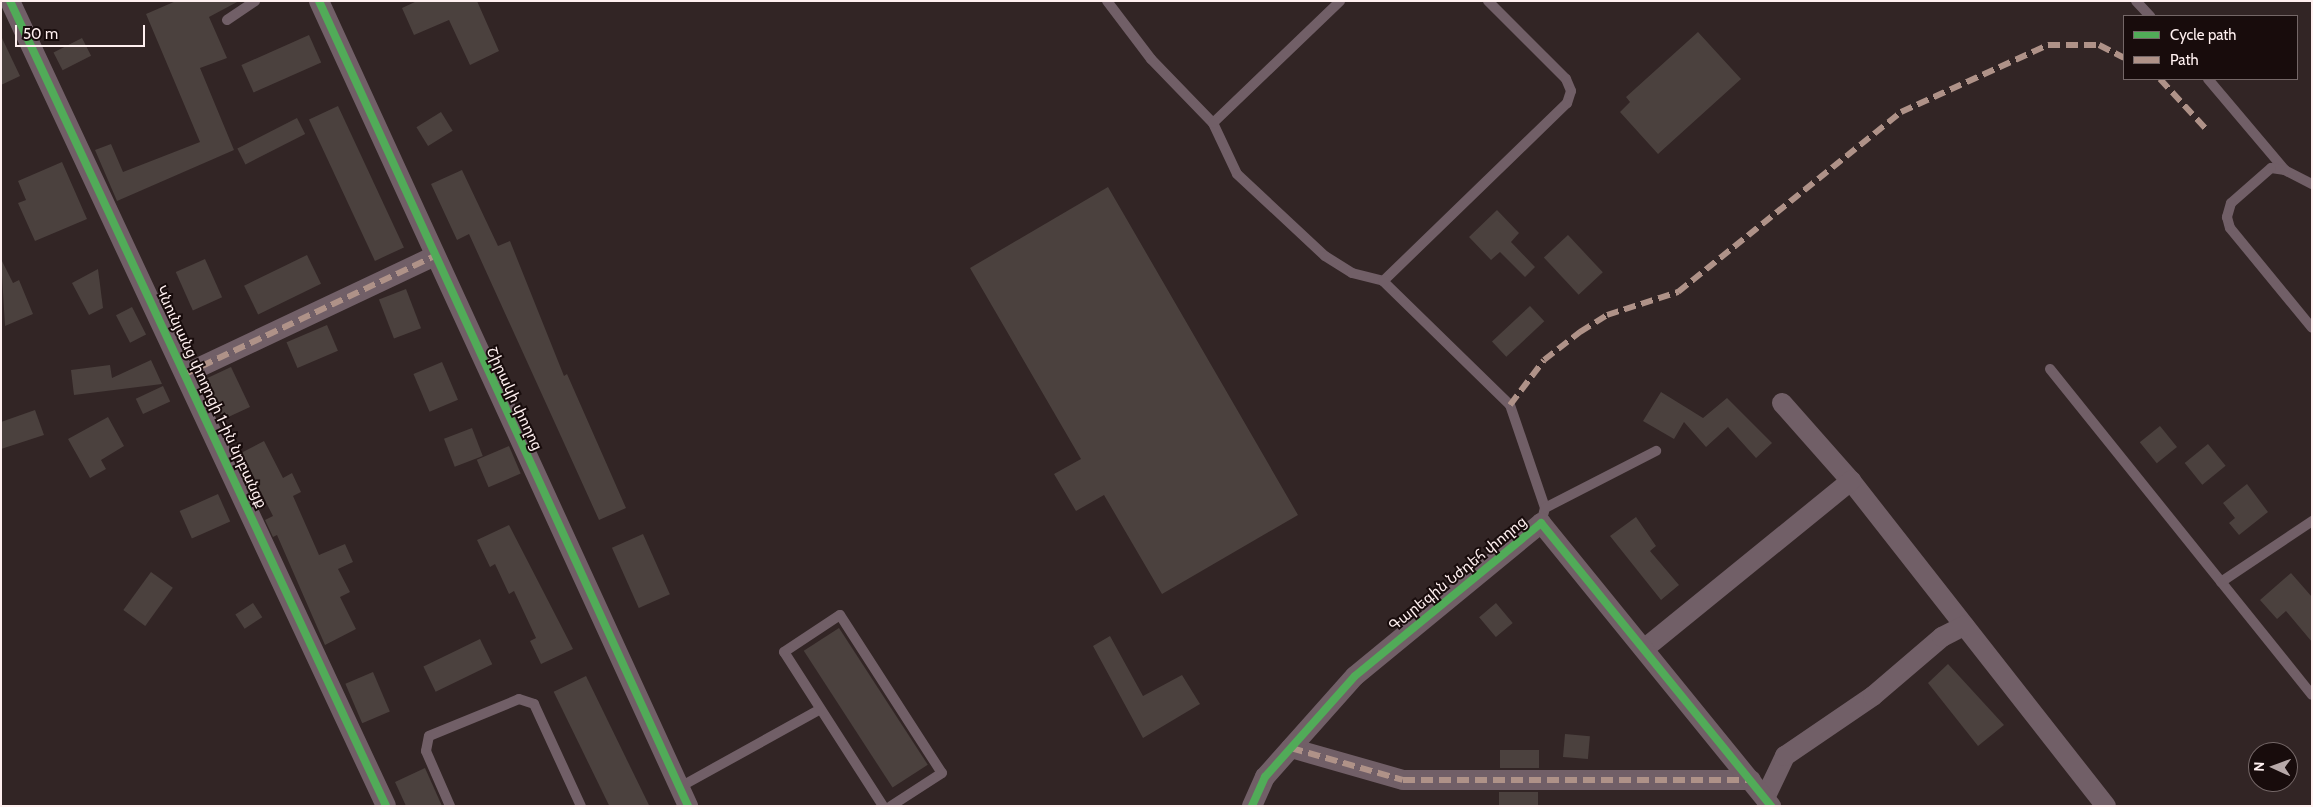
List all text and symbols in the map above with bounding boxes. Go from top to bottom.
scale bar [18,15,148,47]
legend [2123,15,2298,80]
text: 50 m [23,25,58,43]
text: Cycle path [2170,26,2236,44]
text: Path [2170,51,2199,69]
street label: Կնունյանց փողոցի 1-ին նրբանցք [151,283,271,511]
street label: Շիրակի փողոց [482,344,546,454]
street label: Գարեգին Նժդեհ փողոց [1385,513,1531,635]
north arrow [2248,742,2298,792]
text: N [2250,761,2268,772]

